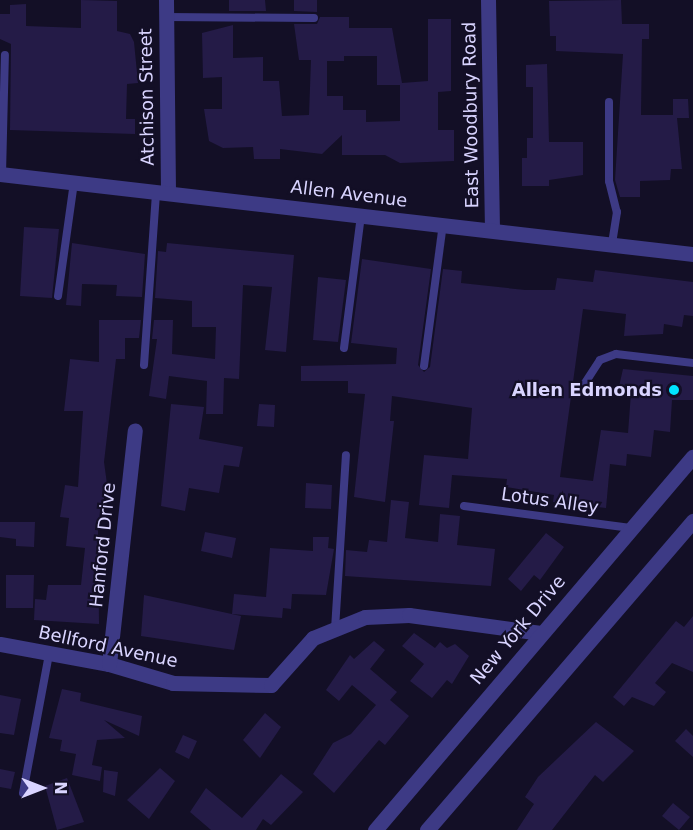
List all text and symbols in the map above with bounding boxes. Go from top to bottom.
street label: East Woodbury Road [459,22,483,208]
street label: Atchison Street [135,28,159,166]
street label: Allen Avenue [289,176,409,212]
place label: Allen Edmonds [512,379,662,401]
marker: Allen Edmonds [667,383,681,397]
street label: Hanford Drive [86,481,120,609]
street label: Lotus Alley [500,483,600,519]
street label: New York Drive [466,571,570,689]
street label: Bellford Avenue [36,622,180,672]
north arrow [12,758,72,818]
text: N [51,781,70,795]

